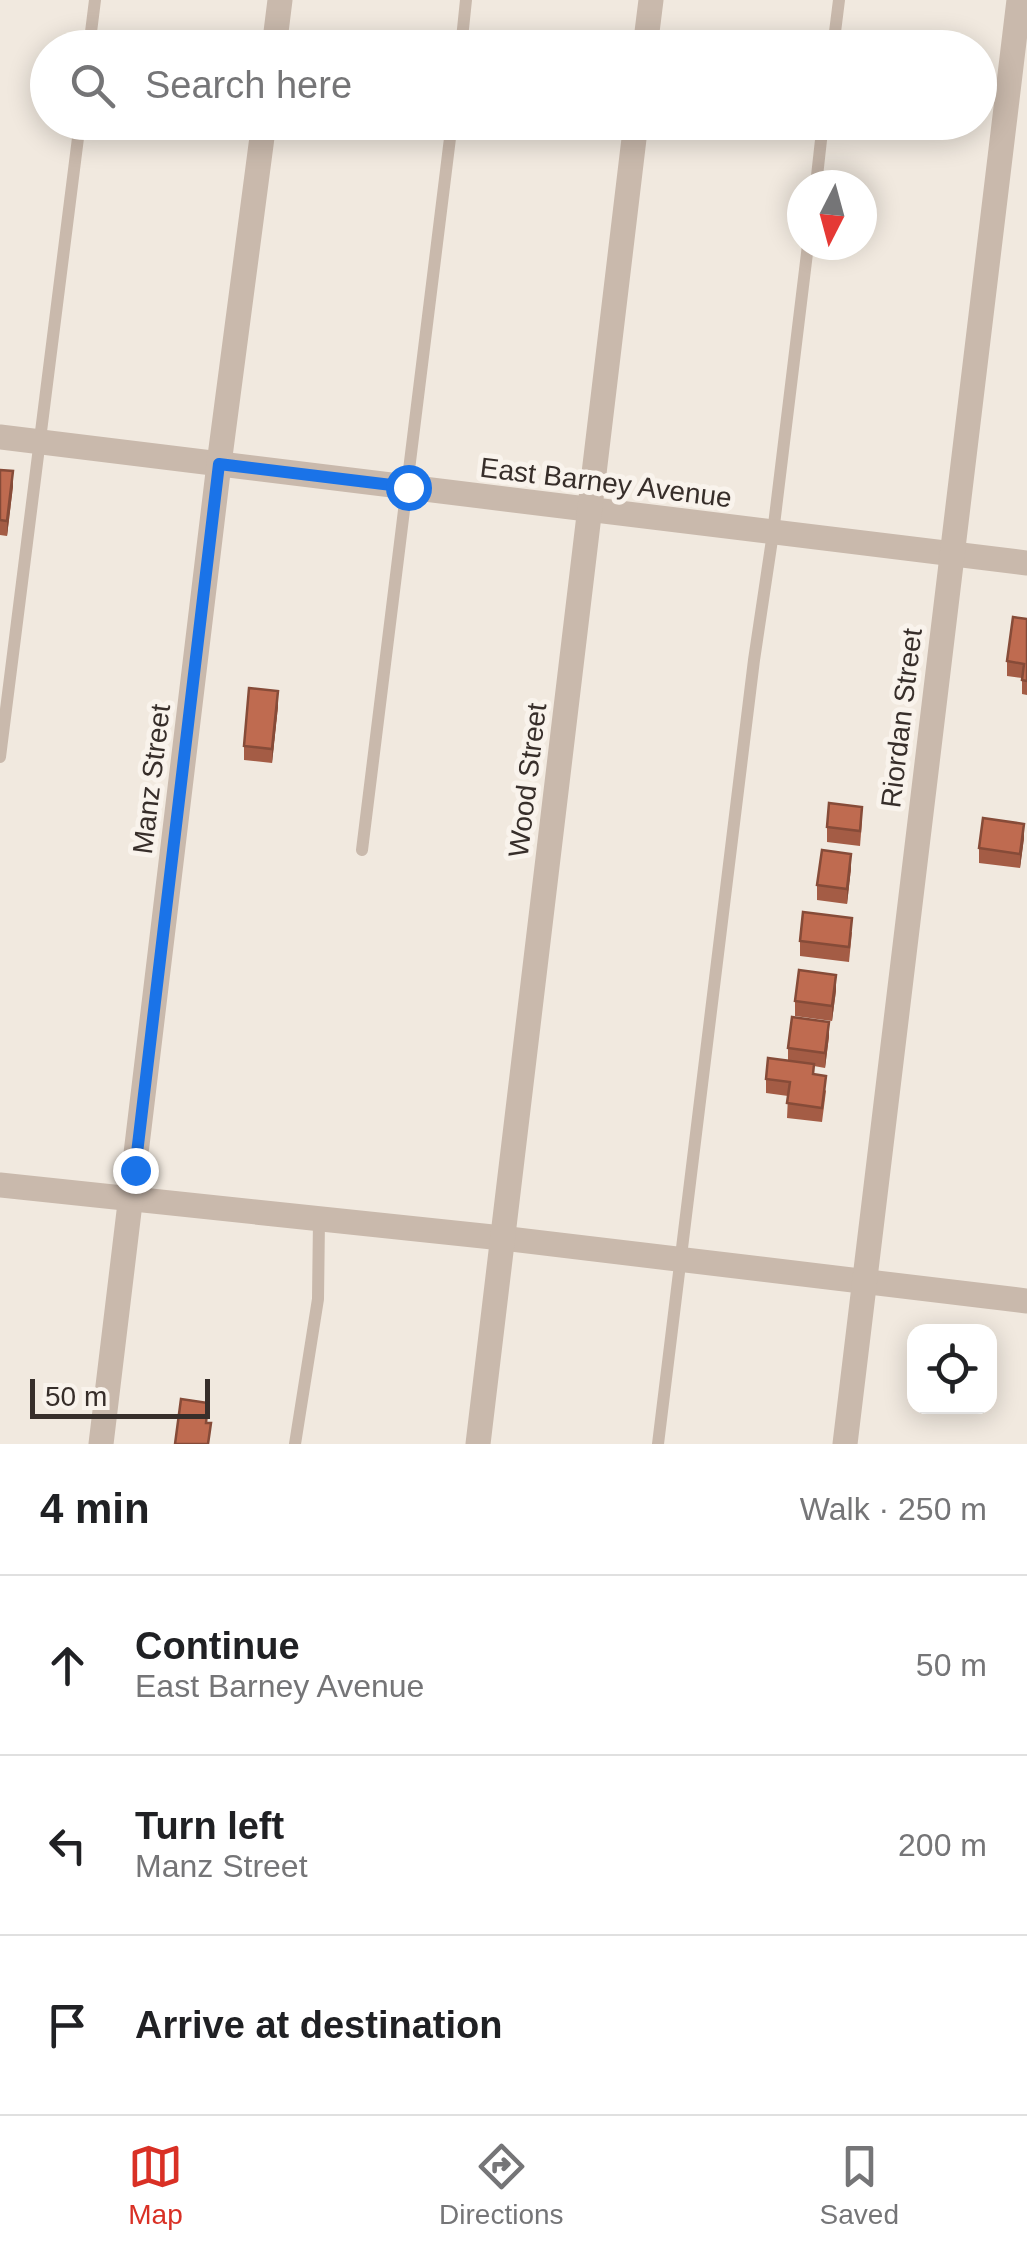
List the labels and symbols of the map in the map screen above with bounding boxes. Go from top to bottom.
north arrow [787,170,877,260]
street label: East Barney Avenue [478,452,733,513]
route start [386,465,432,511]
street label: Riordan Street [875,626,928,810]
street label: Wood Street [503,701,552,859]
street label: Manz Street [127,702,176,856]
route end [113,1148,159,1194]
scale bar [30,1374,210,1418]

